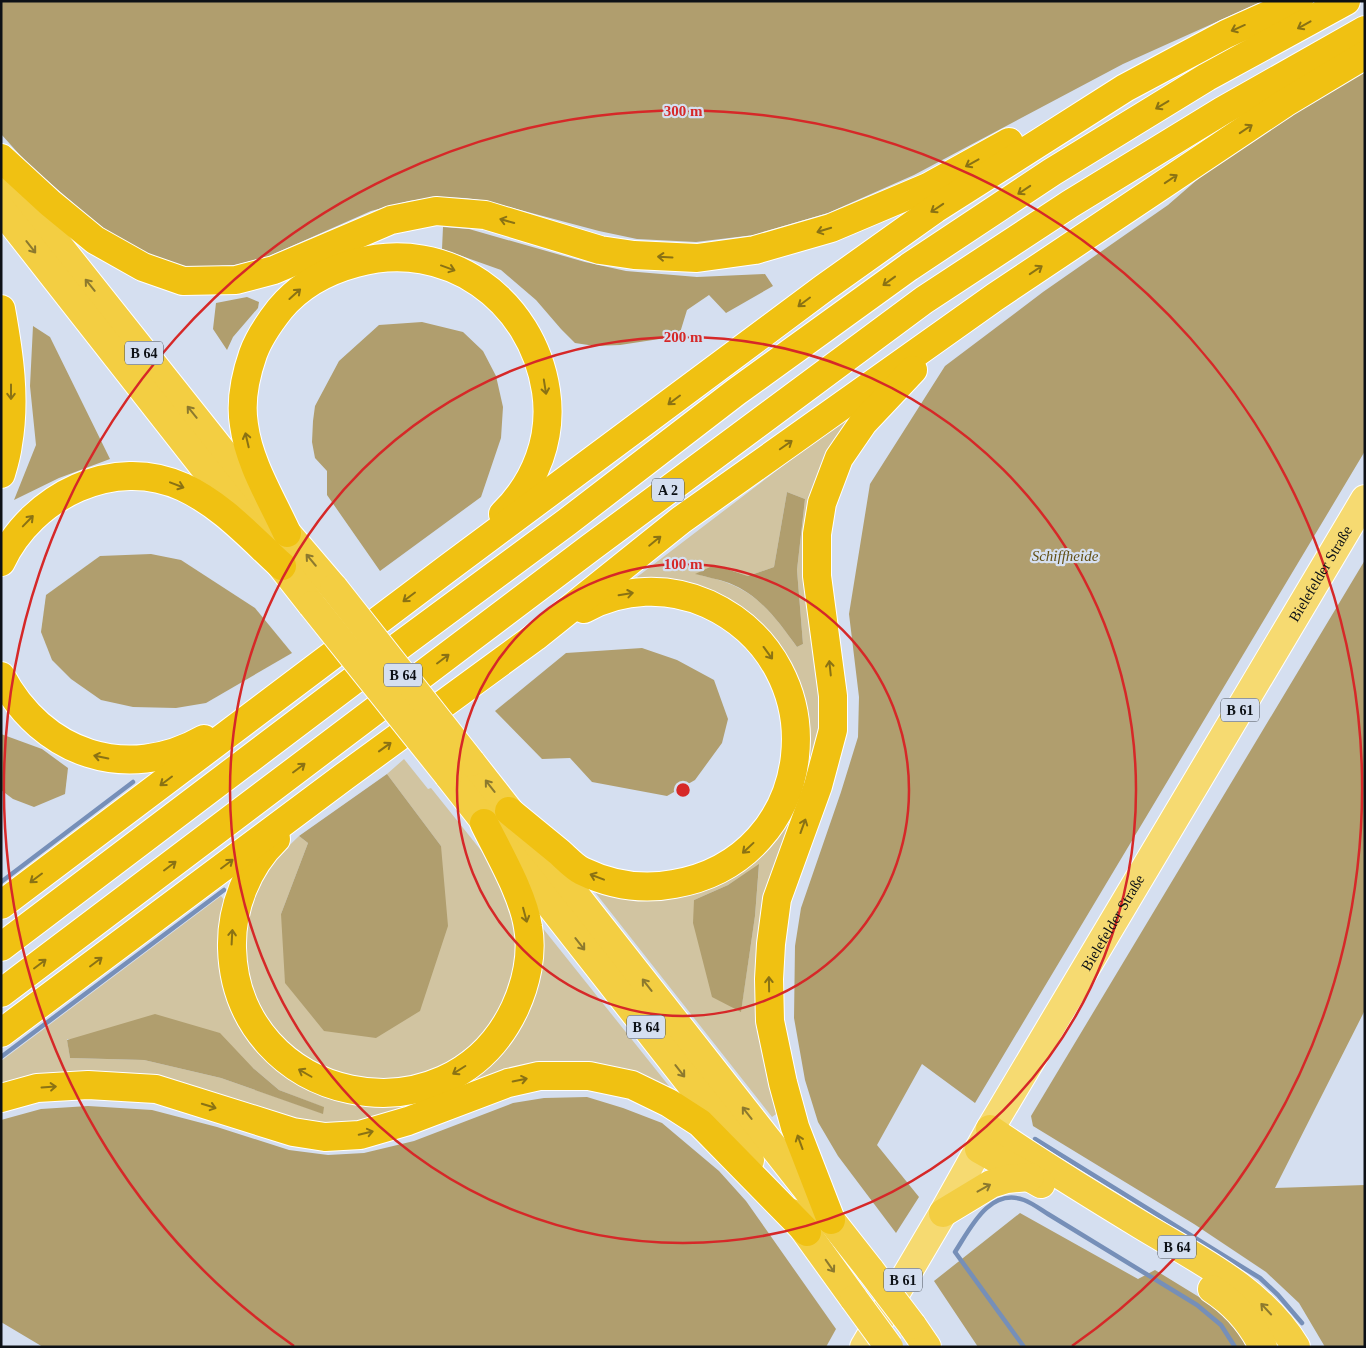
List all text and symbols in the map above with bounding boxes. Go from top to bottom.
one-way arrow [1297,20,1311,30]
one-way arrow [1231,24,1246,34]
one-way arrow [1156,100,1170,110]
text: 300 m [664,103,703,119]
one-way arrow [1239,124,1253,134]
one-way arrow [965,158,979,168]
one-way arrow [1164,174,1178,185]
one-way arrow [1018,186,1032,196]
one-way arrow [930,203,944,213]
one-way arrow [500,216,516,226]
one-way arrow [816,226,832,236]
one-way arrow [26,240,37,253]
one-way arrow [657,252,673,261]
one-way arrow [439,263,455,273]
one-way arrow [1029,265,1043,275]
one-way arrow [883,276,897,286]
one-way arrow [85,279,96,292]
one-way arrow [289,288,302,299]
one-way arrow [798,297,811,308]
text: 200 m [664,329,703,345]
road number: B 64 [125,342,163,364]
one-way arrow [540,379,550,395]
one-way arrow [6,384,16,400]
one-way arrow [668,394,681,405]
one-way arrow [186,406,197,419]
one-way arrow [242,432,251,448]
one-way arrow [779,440,793,450]
road number: A 2 [652,478,684,502]
one-way arrow [169,481,184,490]
one-way arrow [22,515,34,528]
street label: Bielefelder Straße [1286,523,1355,625]
one-way arrow [648,536,661,547]
park label: Schiffheide [1032,548,1099,564]
one-way arrow [305,554,316,567]
text: 100 m [664,556,703,572]
one-way arrow [617,588,633,598]
one-way arrow [403,592,416,603]
one-way arrow [763,646,773,660]
one-way arrow [436,654,449,665]
one-way arrow [825,661,835,677]
road number: B 64 [384,664,422,686]
road number: B 61 [1221,698,1259,722]
one-way arrow [378,742,392,752]
one-way arrow [94,752,110,761]
one-way arrow [292,763,306,773]
one-way arrow [159,776,173,786]
one-way arrow [485,780,496,793]
centre of rings [674,781,692,799]
one-way arrow [799,819,808,834]
one-way arrow [742,842,755,854]
one-way arrow [220,859,233,870]
one-way arrow [163,861,177,871]
street label: Bielefelder Straße [1078,871,1148,973]
one-way arrow [590,872,605,881]
one-way arrow [30,873,43,884]
one-way arrow [521,907,531,923]
one-way arrow [228,929,237,945]
one-way arrow [574,937,585,950]
one-way arrow [89,956,102,967]
one-way arrow [33,959,47,969]
one-way arrow [765,976,774,992]
one-way arrow [641,979,652,992]
road number: B 64 [627,1016,665,1038]
one-way arrow [675,1064,686,1077]
one-way arrow [453,1066,467,1076]
one-way arrow [299,1067,313,1077]
one-way arrow [511,1075,527,1085]
one-way arrow [40,1083,56,1092]
one-way arrow [200,1101,216,1111]
one-way arrow [742,1106,752,1120]
one-way arrow [358,1128,374,1137]
one-way arrow [795,1135,804,1151]
one-way arrow [976,1183,991,1192]
road number: B 64 [1158,1236,1196,1258]
one-way arrow [825,1258,835,1272]
road number: B 61 [884,1268,922,1292]
one-way arrow [1260,1302,1272,1315]

